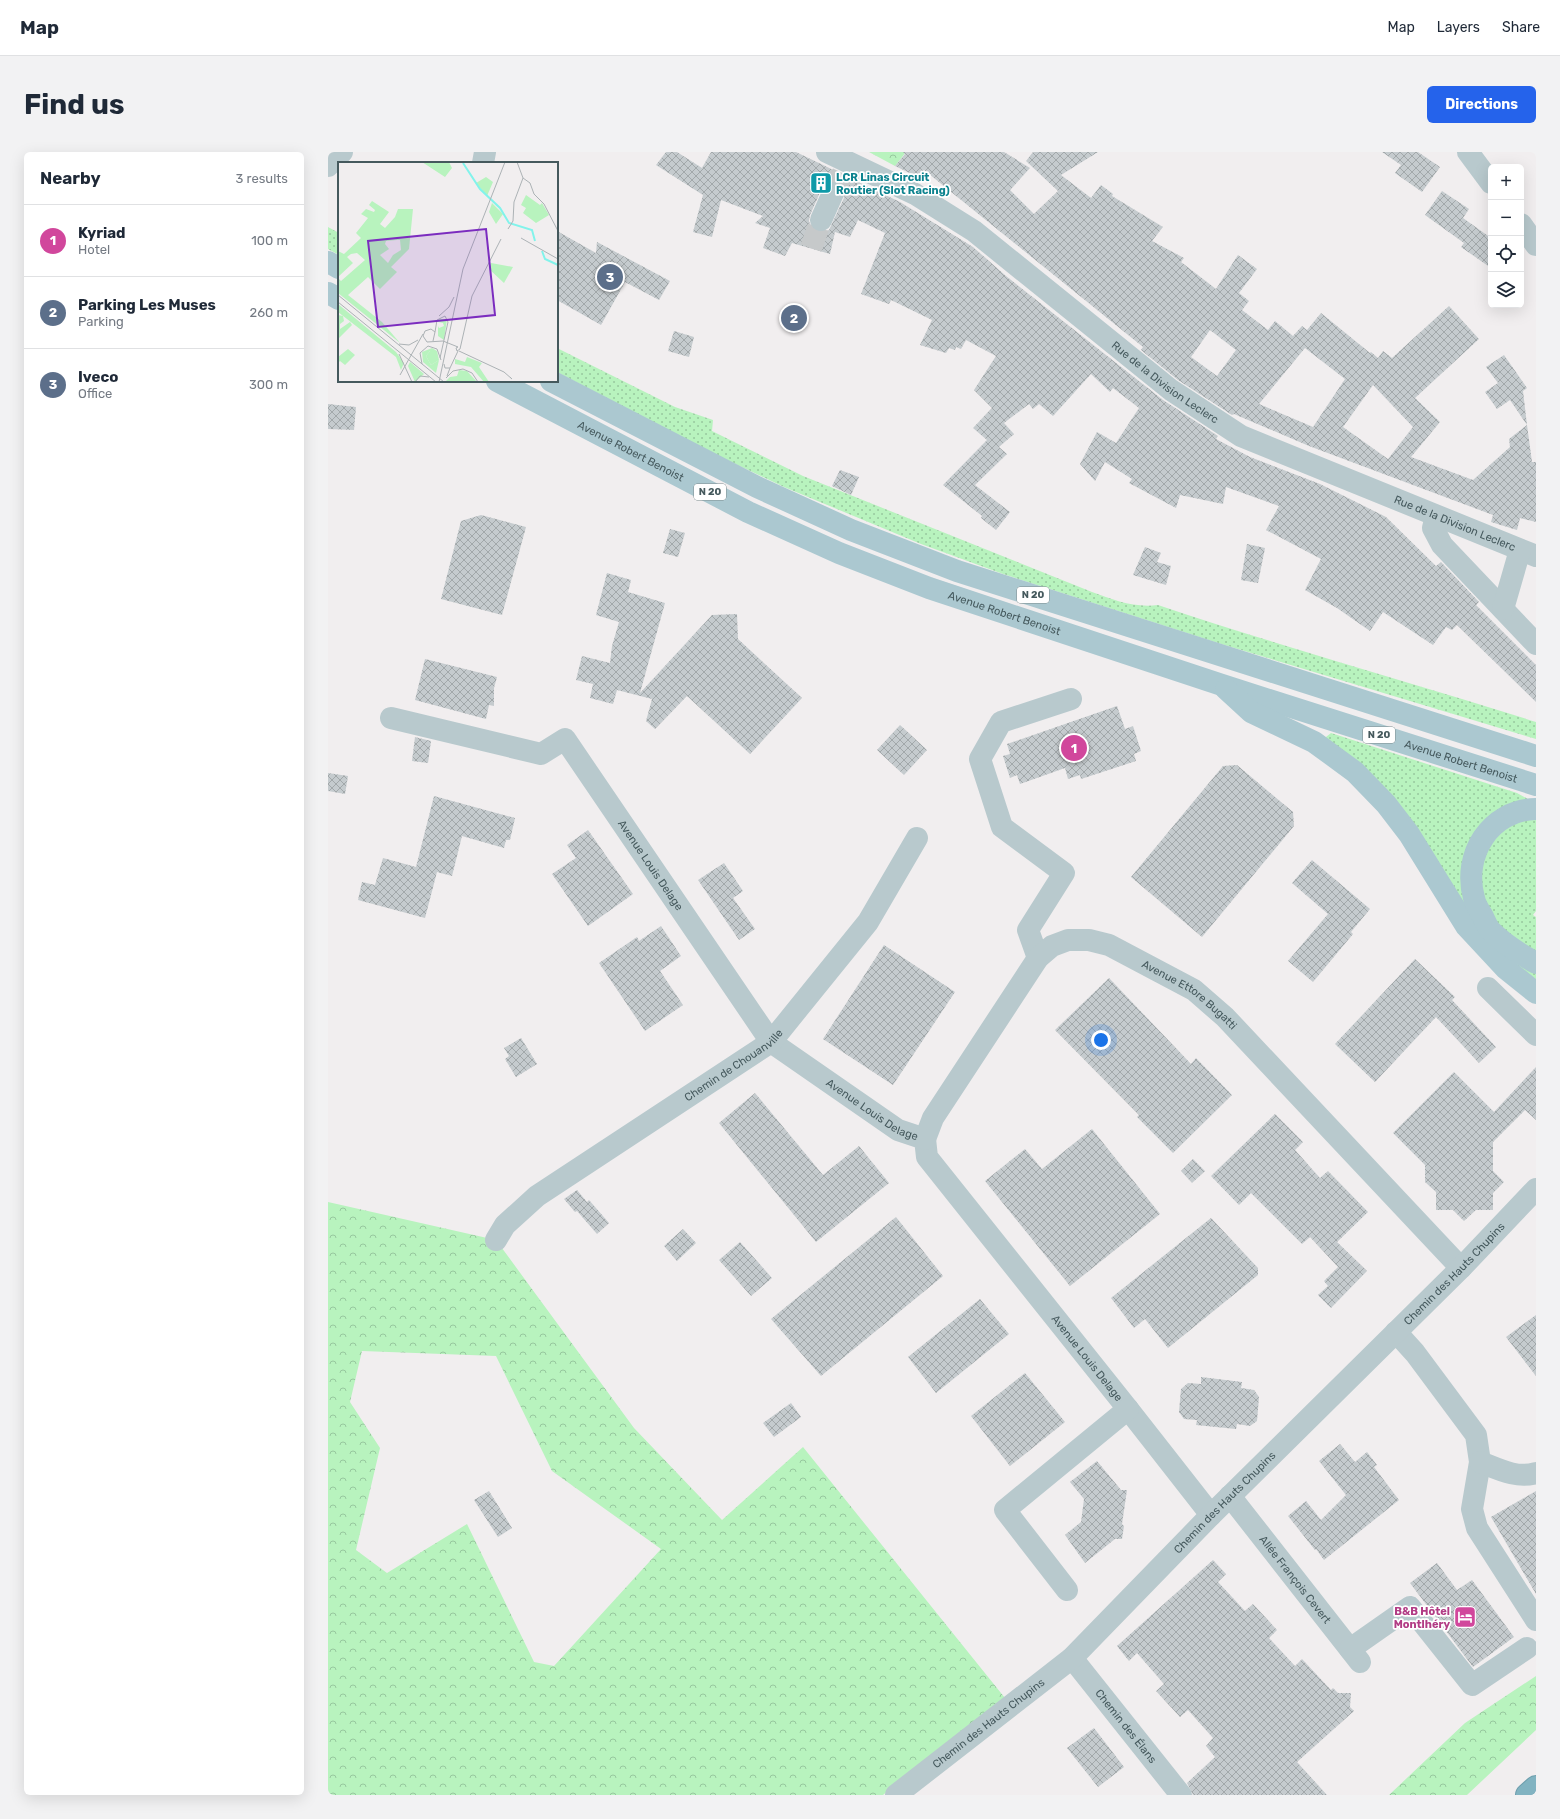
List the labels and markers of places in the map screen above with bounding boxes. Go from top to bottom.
building icon: LCR Linas Circuit Routier (Slot Racing) [808,170,834,196]
place label: LCR Linas Circuit Routier (Slot Racing) [836,171,950,197]
pin: 3 [597,262,623,292]
pin: 2 [781,303,807,333]
pin: 1 [1061,733,1087,763]
hotel icon: B&B Hôtel Montlhéry [1452,1604,1478,1630]
place label: B&B Hôtel Montlhéry [1394,1605,1450,1631]

